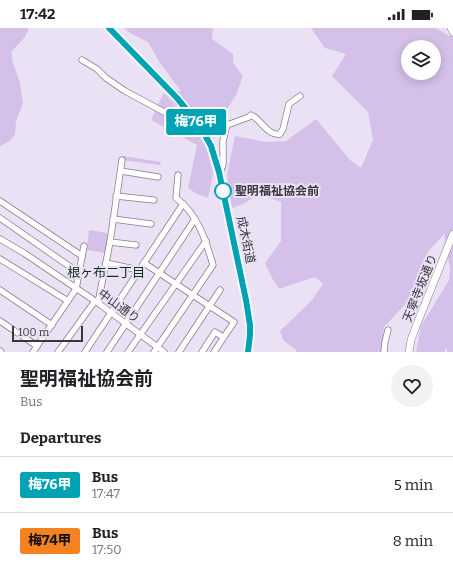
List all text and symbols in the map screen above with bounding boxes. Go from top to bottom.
text: 17:42 [20,5,55,23]
map controls [401,40,441,80]
button: layers [401,40,441,80]
line badge: 梅76甲 [168,109,224,135]
text: 梅76甲 [174,113,218,130]
marker: 聖明福祉協会前 [214,182,232,200]
place label: 聖明福祉協会前 [235,184,319,198]
street label: 成木街道 [234,215,258,265]
street label: 天寧寺坂通り [400,252,440,324]
district label: 根ヶ布二丁目 [67,265,145,280]
street label: 中山通り [95,286,143,326]
scale bar [12,324,83,343]
text: 100 m [18,326,49,339]
button: heart [391,365,433,407]
text: 聖明福祉協会前 [20,367,153,390]
text: Bus [20,394,42,409]
text: Departures [20,429,101,447]
text: Bus [92,468,118,486]
text: 梅76甲 [28,476,72,493]
text: 5 min [394,476,433,494]
text: 17:47 [92,486,120,501]
text: Bus [92,524,118,542]
text: 梅74甲 [28,532,72,549]
text: 8 min [393,532,433,550]
text: 17:50 [92,542,122,557]

